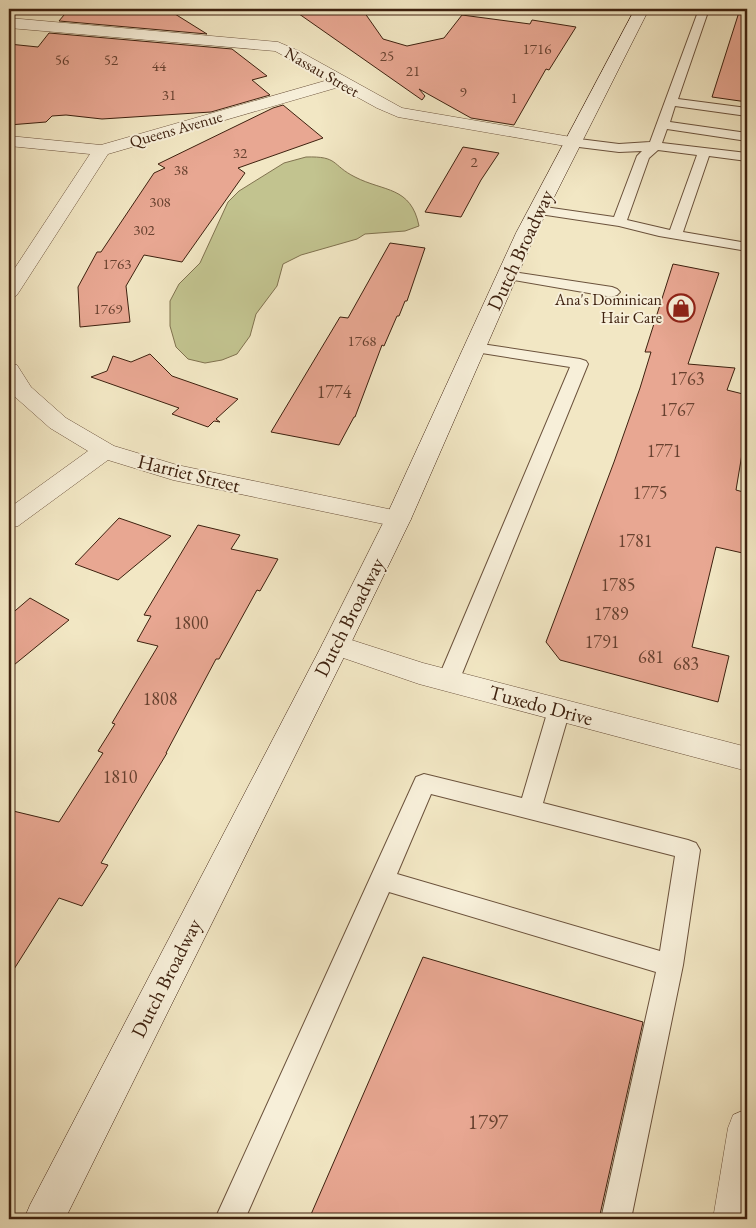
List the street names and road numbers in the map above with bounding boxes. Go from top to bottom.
street label: Nassau Street [281,42,363,102]
street label: Queens Avenue [127,106,225,152]
street label: Dutch Broadway [481,185,559,315]
street label: Harriet Street [135,448,244,498]
street label: Dutch Broadway [308,553,390,681]
street label: Tuxedo Drive [486,679,596,731]
street label: Dutch Broadway [125,914,207,1042]

